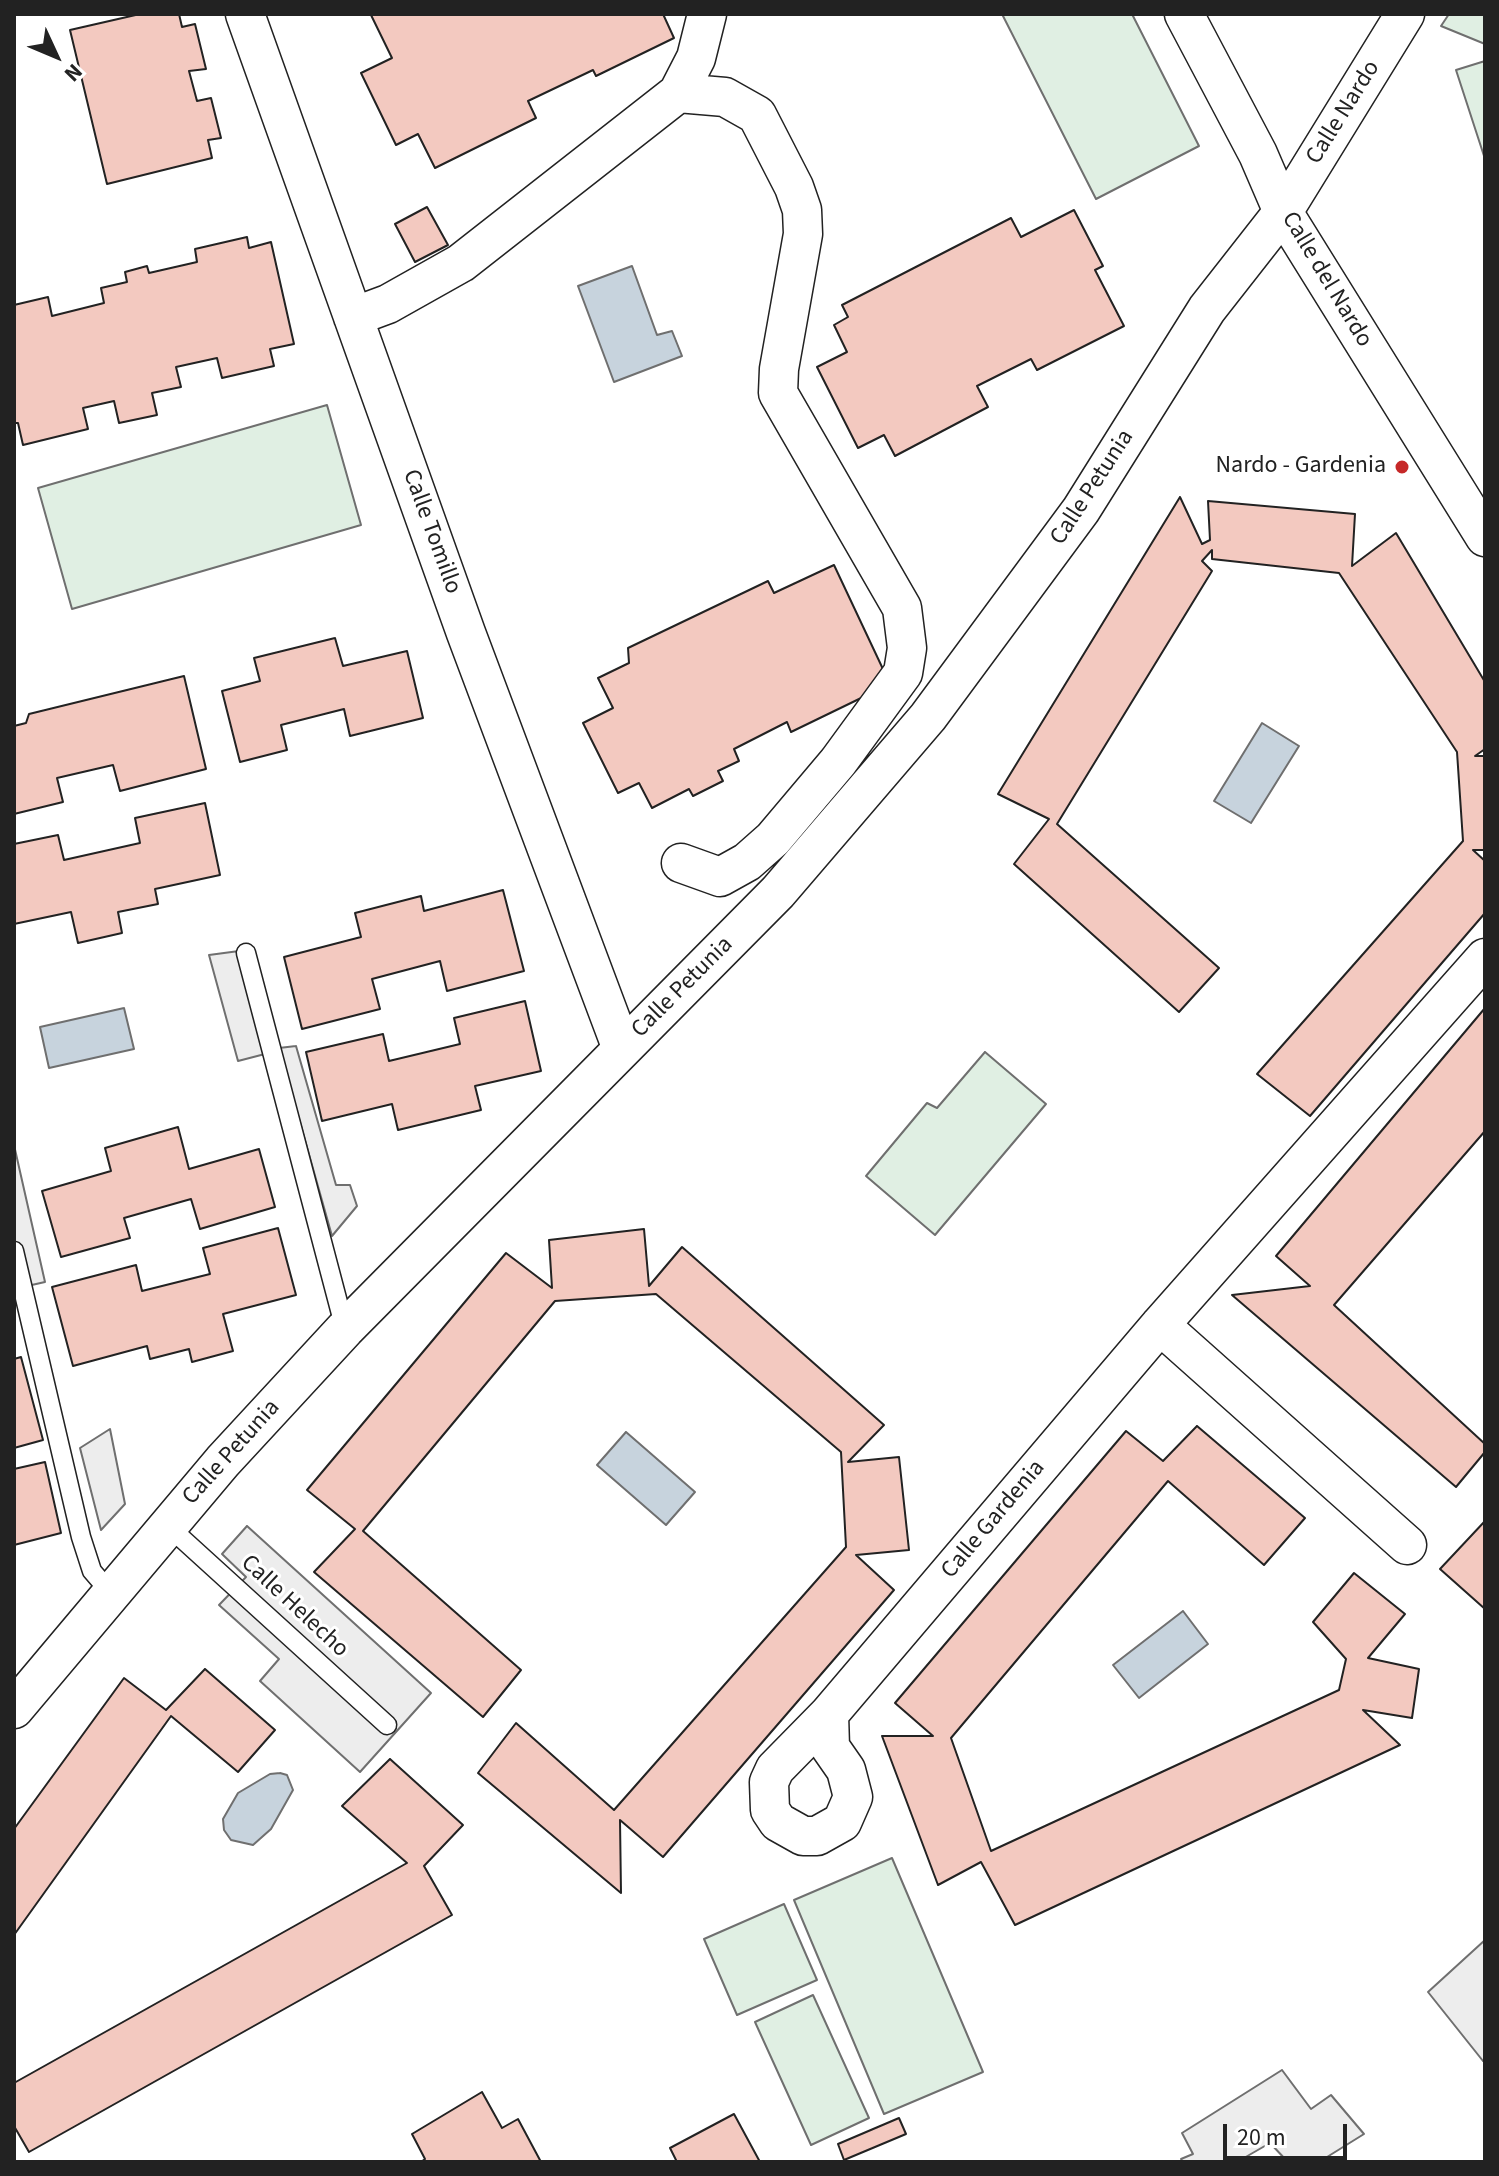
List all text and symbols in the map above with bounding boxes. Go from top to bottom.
north arrow [16,16,96,96]
text: N [57,56,90,89]
street label: Calle Nardo [1301,56,1387,170]
street label: Calle del Nardo [1274,207,1378,353]
street label: Calle Petunia [1045,425,1141,551]
place label: Nardo - Gardenia [1216,453,1386,481]
marker: Nardo - Gardenia [1393,458,1411,476]
street label: Calle Tomillo [395,466,467,598]
street label: Calle Petunia [626,931,740,1045]
street label: Calle Petunia [177,1394,287,1512]
street label: Calle Gardenia [936,1455,1052,1585]
street label: Calle Helecho [234,1550,354,1664]
scale bar [1227,2108,1351,2158]
text: 20 m [1237,2120,1286,2155]

